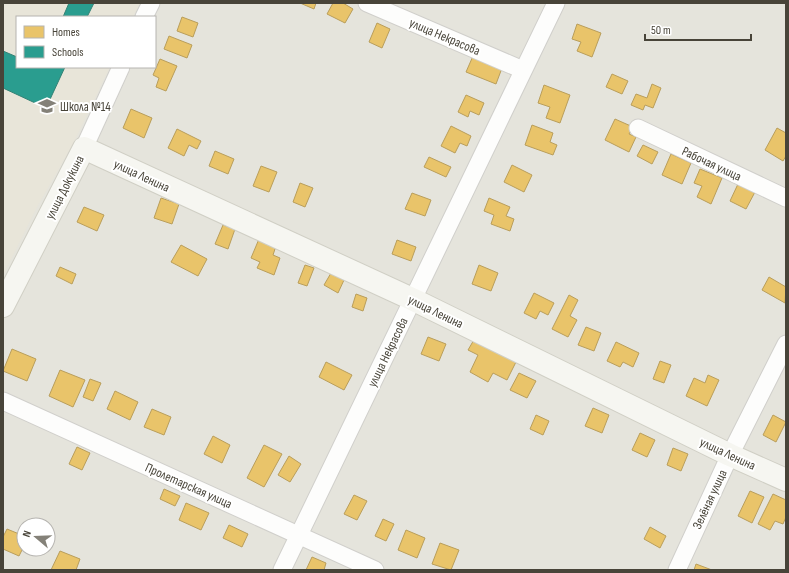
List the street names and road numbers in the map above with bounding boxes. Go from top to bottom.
street label: улица Некрасова [407,15,482,59]
street label: Рабочая улица [679,143,744,185]
street label: улица Докукина [42,153,88,222]
street label: улица Ленина [111,156,172,196]
street label: улица Ленина [405,292,466,332]
street label: улица Некрасова [364,315,412,390]
street label: улица Ленина [697,434,758,474]
street label: Пролетарская улица [143,460,235,512]
street label: Зелёная улица [689,467,731,532]

